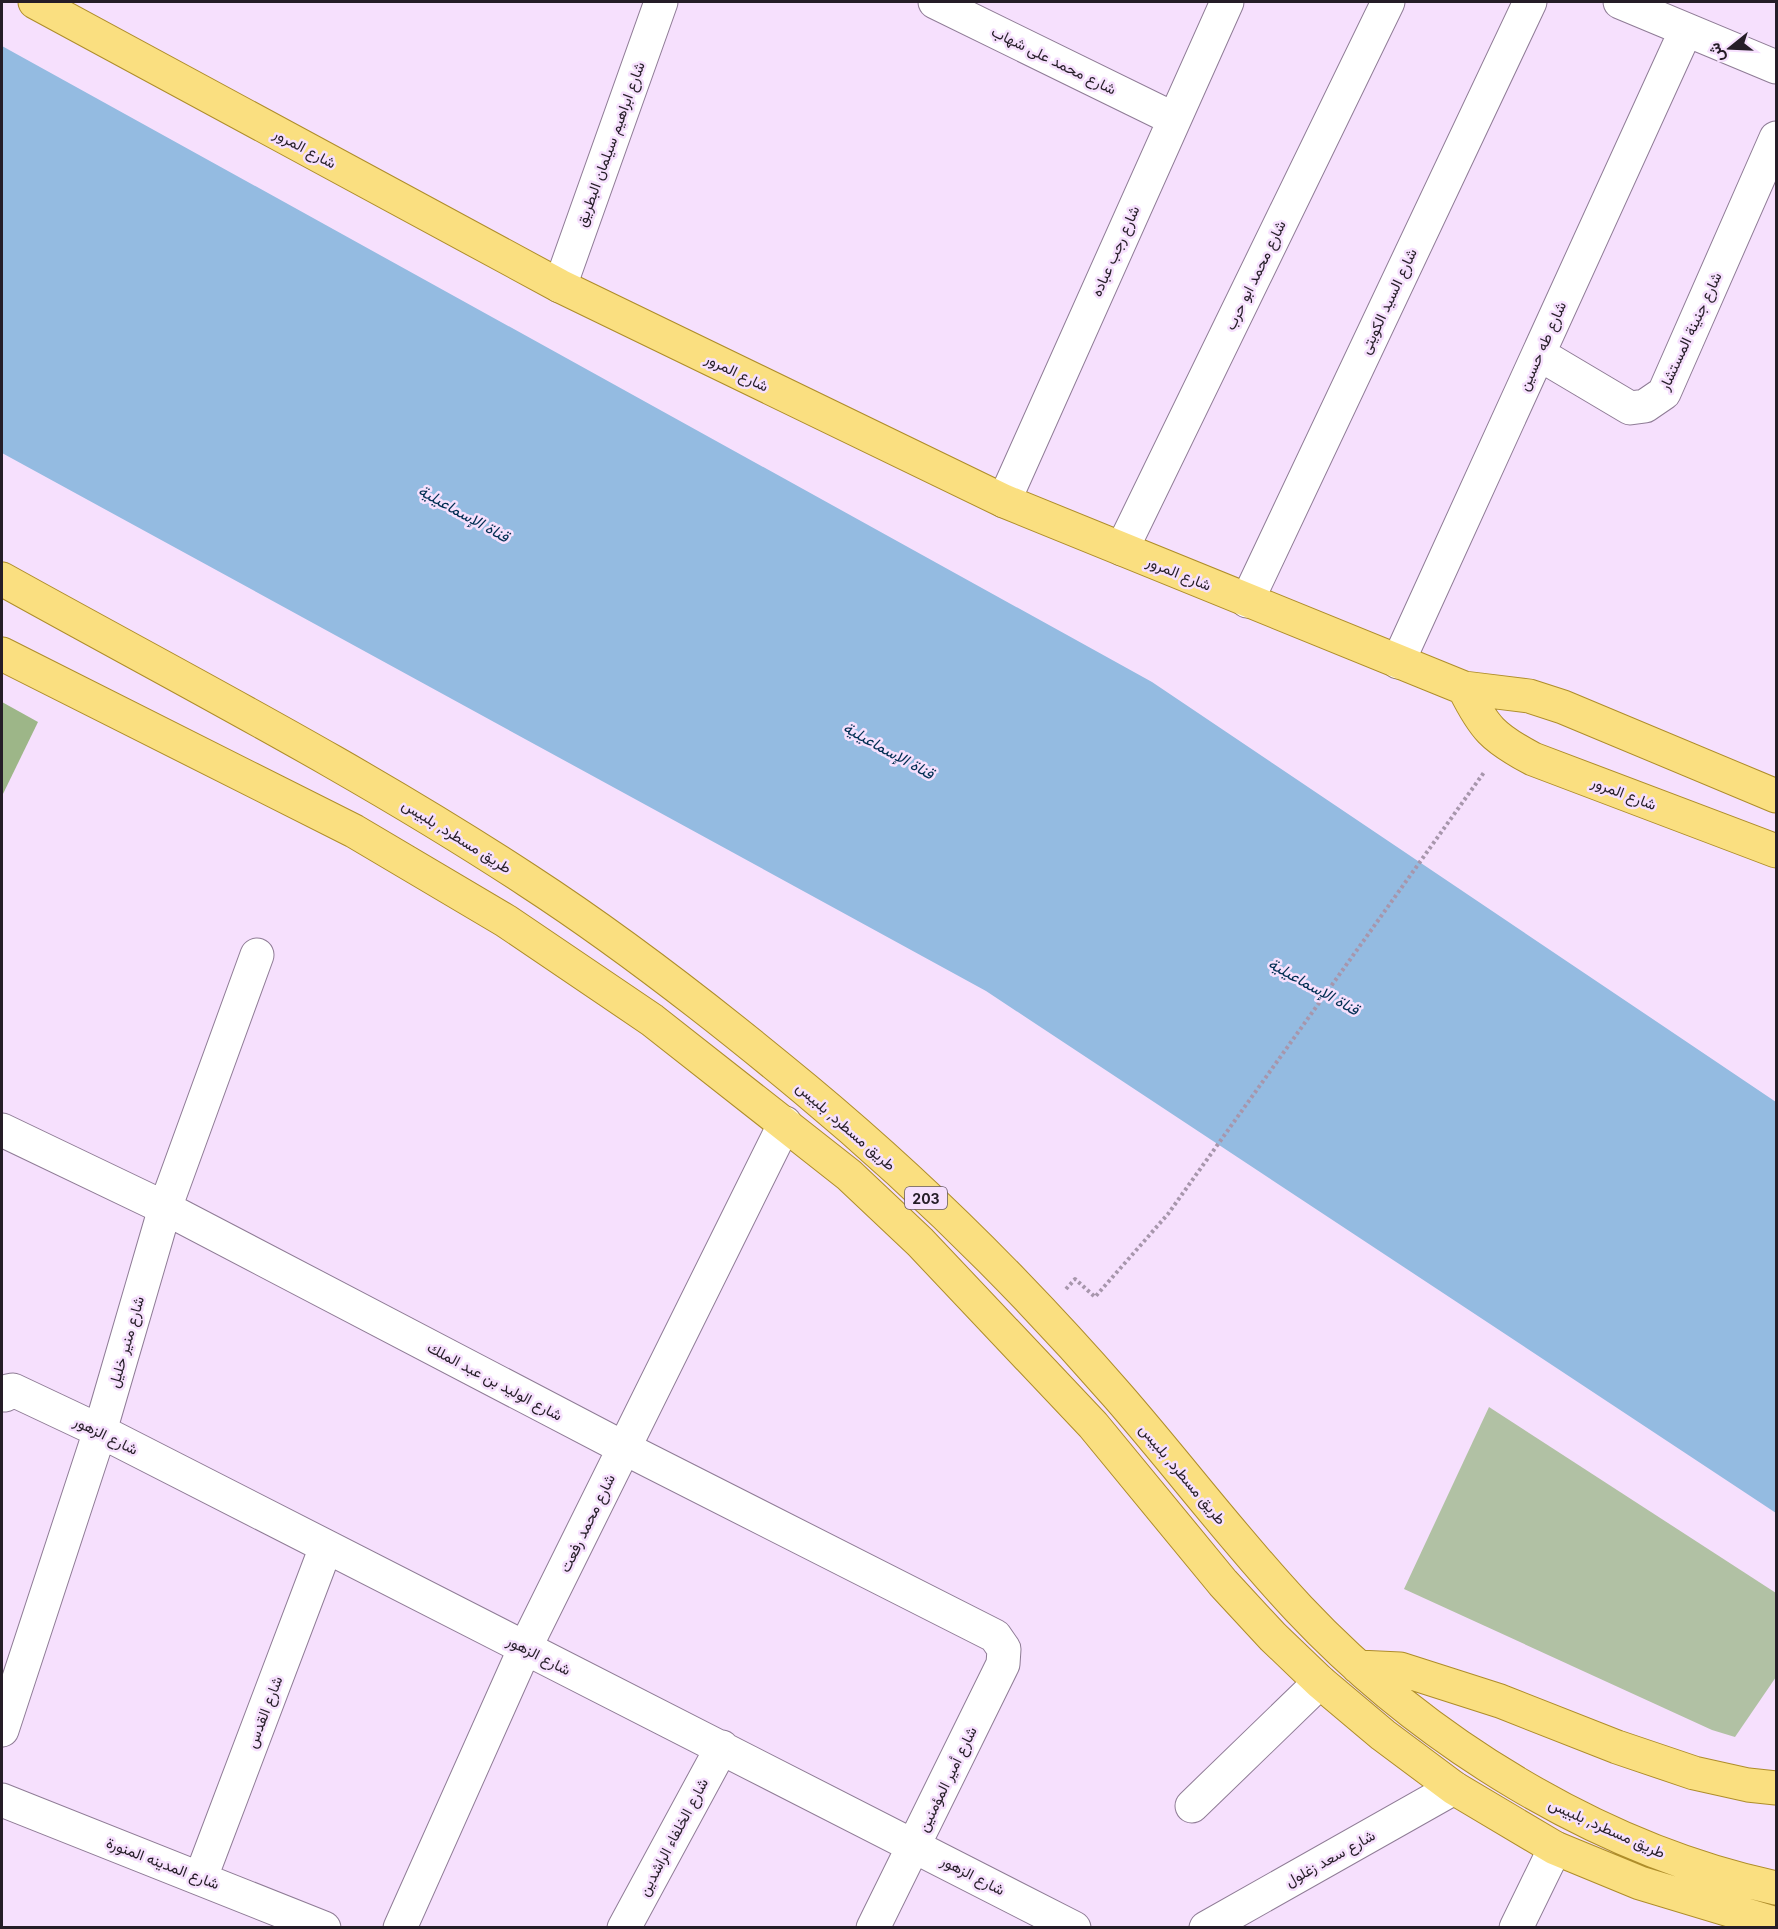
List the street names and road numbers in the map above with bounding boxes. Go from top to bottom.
street label: شارع محمد على شهاب [988,22,1120,100]
street label: شارع ابراهيم سيلمان البطريق [571,59,651,230]
street label: شارع المرور [269,123,340,174]
street label: شارع رجب عباده [1086,202,1145,300]
street label: شارع محمد ابو حرب [1220,217,1292,334]
street label: شارع السيد الكويتى [1355,245,1423,358]
street label: شارع جنينة المستشار [1654,269,1728,395]
street label: شارع طه حسين [1514,298,1572,394]
street label: شارع المرور [700,348,772,397]
street label: شارع المرور [1142,551,1214,596]
street label: شارع المرور [1587,772,1659,816]
street label: طريق مسطرد, بلبيس [398,795,515,878]
street label: طريق مسطرد, بلبيس [792,1078,900,1175]
road number: 203 [905,1187,947,1209]
street label: شارع منير خليل [104,1294,150,1390]
street label: شارع الوليد بن عبد الملك [423,1337,566,1427]
street label: شارع الزهور [69,1411,141,1461]
street label: طريق مسطرد, بلبيس [1135,1420,1231,1529]
street label: شارع محمد رفعت [555,1471,621,1576]
street label: شارع الزهور [502,1630,574,1681]
street label: شارع القدس [242,1673,288,1751]
street label: شارع أمير المؤمنين [913,1723,983,1836]
street label: شارع الخلفاء الراشدين [634,1775,714,1900]
street label: طريق مسطرد, بلبيس [1545,1794,1668,1863]
street label: شارع سعد زغلول [1282,1825,1379,1892]
street label: شارع المدينه المنورة [103,1833,222,1895]
street label: شارع الزهور [936,1850,1008,1901]

